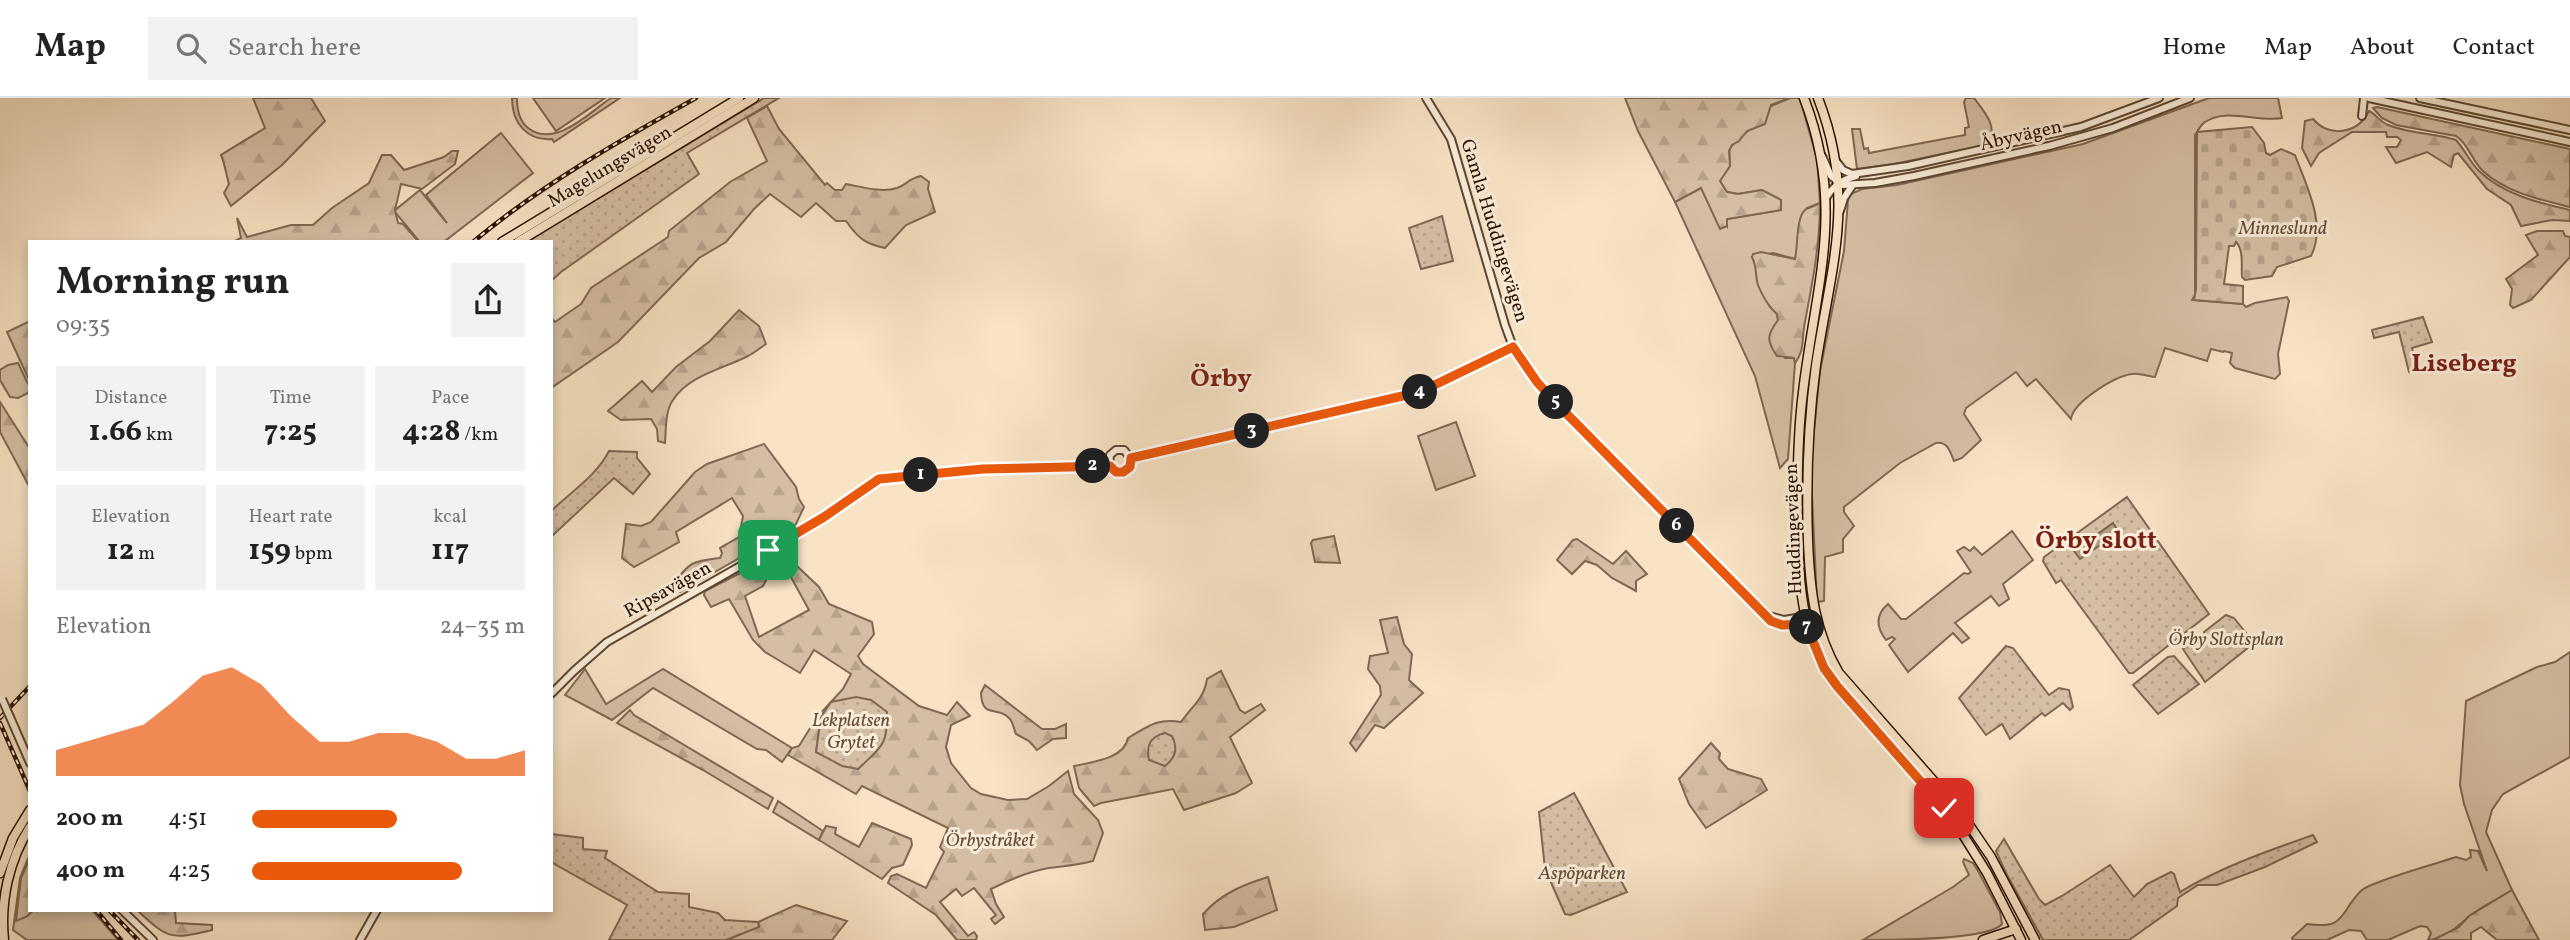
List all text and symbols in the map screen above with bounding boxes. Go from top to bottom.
search box [148,17,638,80]
text: Map [35,25,106,71]
icon: search [172,29,210,67]
text: Search here [228,30,361,66]
text: Home [2162,31,2226,65]
text: Map [2264,31,2312,65]
text: About [2350,31,2415,65]
text: Contact [2453,31,2535,65]
street label: Åbyvägen [1977,114,2065,158]
street label: Magelungsvägen [543,120,677,214]
street label: Gamla Huddingevägen [1454,136,1534,326]
park label: Minneslund [2238,216,2327,242]
text: Morning run [56,257,290,310]
button: share [451,263,525,337]
text: 09:35 [56,310,110,342]
district label: Liseberg [2411,346,2517,382]
district label: Örby [1190,361,1252,397]
pin: 4 [1402,374,1438,410]
text: 4 [1414,378,1425,404]
pin: 5 [1538,384,1574,420]
text: Distance [94,385,167,411]
text: Time [270,385,311,411]
text: Pace [431,385,469,411]
text: 5 [1551,388,1560,414]
text: 1.66 [89,411,142,453]
text: 7:25 [264,411,317,453]
text: 4:28 [402,411,461,453]
pin: 3 [1234,414,1270,448]
text: 3 [1247,417,1256,443]
text: km [142,422,173,448]
text: /km [461,422,498,448]
pin: 2 [1076,448,1110,484]
text: 2 [1088,452,1097,478]
pin: 1 [904,458,939,492]
text: 1 [917,461,924,487]
street label: Huddingevägen [1779,463,1809,595]
text: Elevation [91,504,170,530]
text: Heart rate [249,504,332,530]
text: kcal [433,504,467,530]
pin: 6 [1660,508,1694,544]
text: 6 [1671,512,1682,538]
pin [738,520,798,580]
district label: Örby slott [2035,523,2157,559]
text: 12 [107,530,134,572]
text: 159 [248,530,291,572]
text: 117 [431,530,469,572]
icon: arrive [749,531,787,569]
text: m [134,541,155,567]
text: bpm [291,541,333,567]
street label: Ripsavägen [620,555,716,625]
pin: 7 [1790,610,1825,644]
text: Elevation [56,611,152,643]
text: 24–35 m [440,611,525,643]
text: 7 [1802,613,1811,639]
park label: Örby Slottsplan [2168,627,2284,653]
park label: Lekplatsen Grytet [812,708,890,756]
pin [1914,778,1974,838]
icon: check [1925,789,1963,827]
text: 200 m [56,803,123,835]
text: 4:51 [168,803,207,835]
park label: Örbystråket [946,828,1035,854]
text: 400 m [56,855,125,887]
text: 4:25 [168,855,211,887]
park label: Aspöparken [1537,861,1626,887]

